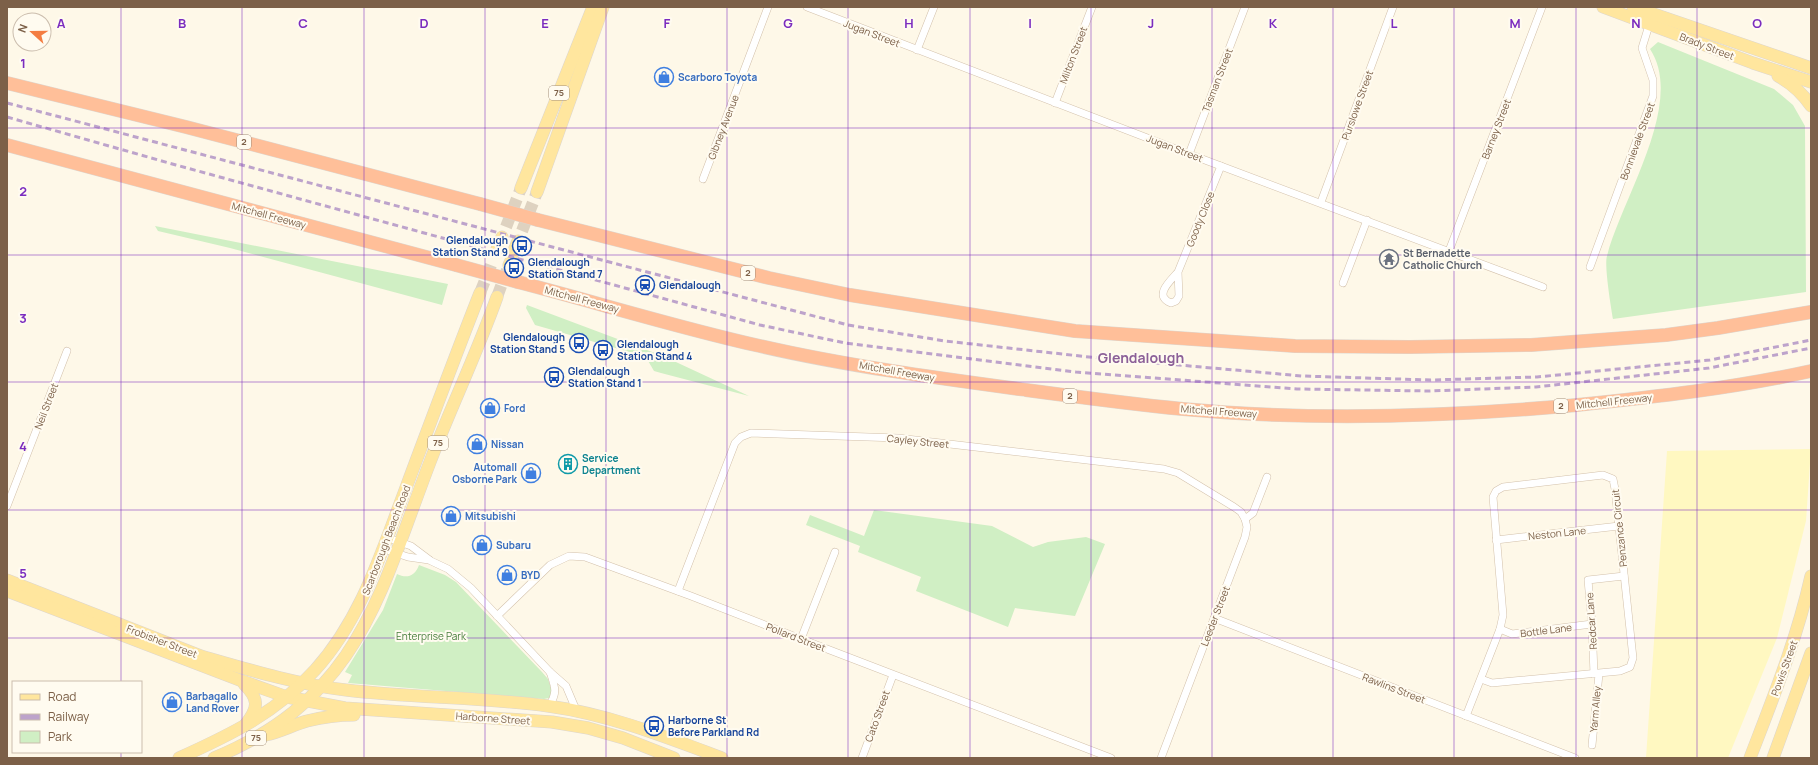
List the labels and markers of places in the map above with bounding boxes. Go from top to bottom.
shop icon: Scarboro Toyota [653,66,675,88]
place label: Scarboro Toyota [678,70,758,84]
place label: Glendalough Station Stand 9 [433,233,508,259]
bus stop icon: Glendalough Station Stand 9 [511,235,533,257]
place label: St Bernadette Catholic Church [1403,246,1482,272]
temple icon: St Bernadette Catholic Church [1378,248,1400,270]
place label: Glendalough Station Stand 7 [528,255,603,281]
bus stop icon: Glendalough Station Stand 7 [503,257,525,279]
station icon: Glendalough [634,274,656,296]
place label: Glendalough [659,278,721,292]
place label: Glendalough Station Stand 5 [490,330,565,356]
bus stop icon: Glendalough Station Stand 5 [568,332,590,354]
place label: Glendalough Station Stand 4 [617,337,692,363]
bus stop icon: Glendalough Station Stand 4 [592,339,614,361]
place label: Glendalough Station Stand 1 [568,364,642,390]
bus stop icon: Glendalough Station Stand 1 [543,366,565,388]
shop icon: Ford [479,397,501,419]
place label: Ford [504,401,525,415]
shop icon: Nissan [466,433,488,455]
place label: Nissan [491,437,524,451]
place label: Service Department [582,451,640,477]
building icon: Service Department [557,453,579,475]
place label: Automall Osborne Park [452,460,518,486]
shop icon: Automall Osborne Park [520,462,542,484]
shop icon: Mitsubishi [440,505,462,527]
place label: Mitsubishi [465,509,516,523]
shop icon: Subaru [471,534,493,556]
place label: Subaru [496,538,531,552]
shop icon: BYD [496,564,518,586]
place label: BYD [521,568,540,582]
place label: Barbagallo Land Rover [186,689,239,715]
shop icon: Barbagallo Land Rover [161,691,183,713]
place label: Harborne St Before Parkland Rd [668,713,759,739]
bus stop icon: Harborne St Before Parkland Rd [643,715,665,737]

